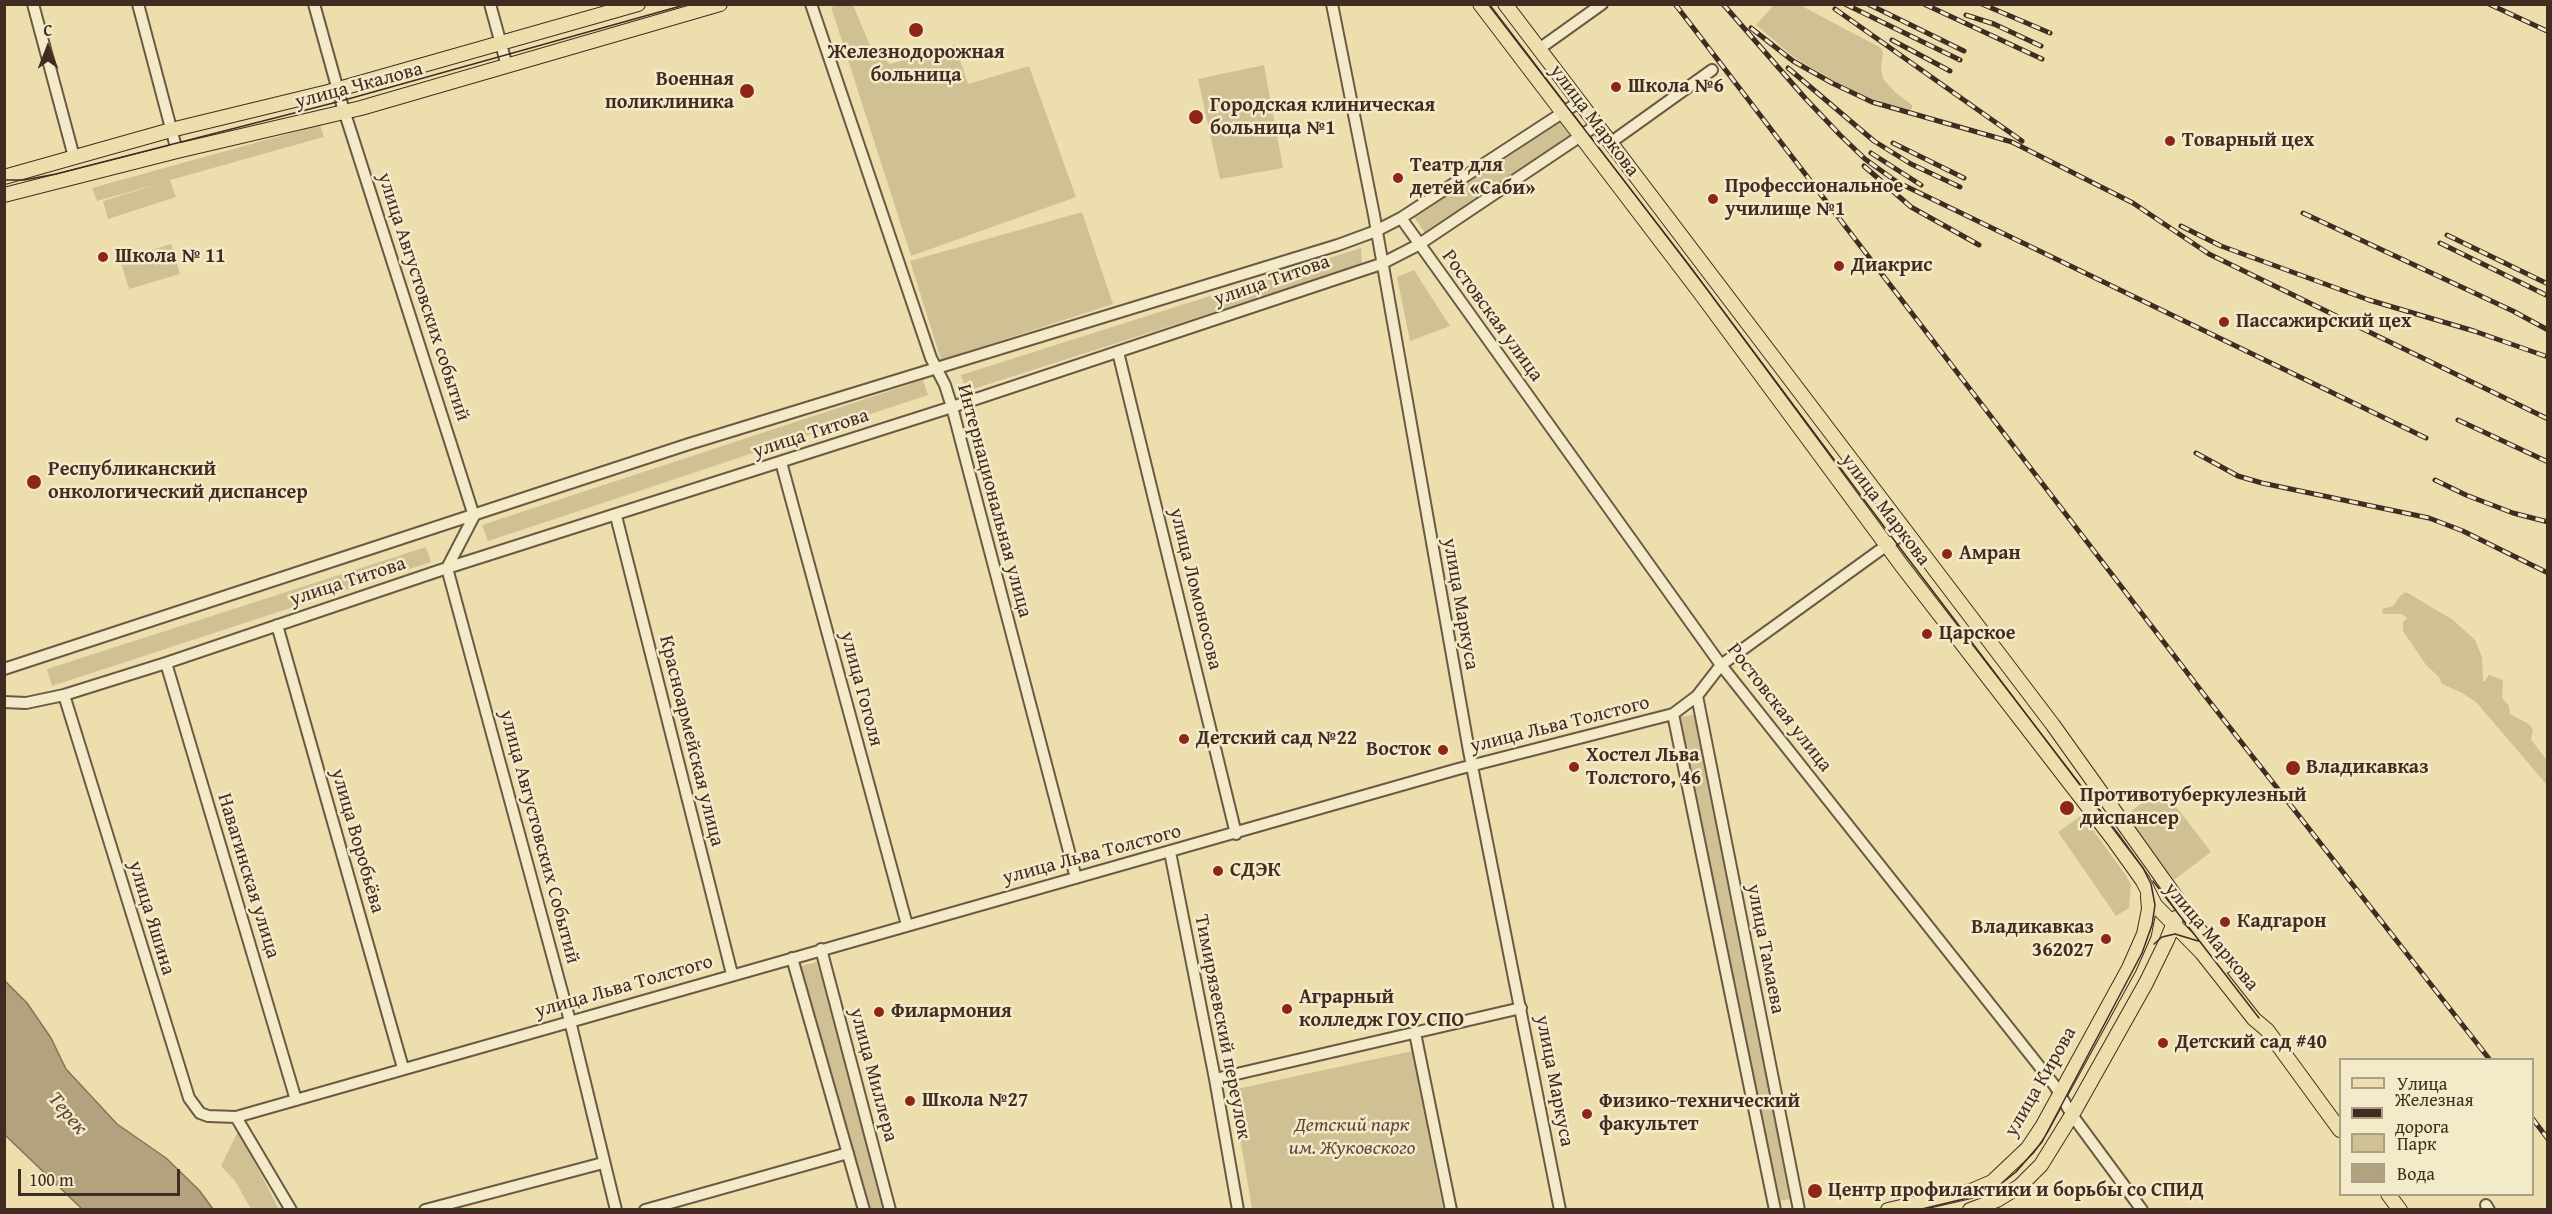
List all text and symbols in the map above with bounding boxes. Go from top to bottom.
north arrow [18,18,78,78]
text: С [43,18,53,42]
marker: Железнодорожная больница [907,21,925,39]
place label: Железнодорожная больница [827,41,1005,88]
street label: улица Чкалова [293,57,425,115]
street label: улица Маркова [1544,60,1644,182]
place label: Военная поликлиника [605,68,734,115]
place label: Школа №6 [1628,75,1724,99]
marker: Школа №6 [1609,80,1623,94]
marker: Военная поликлиника [738,82,756,100]
place label: Городская клиническая больница №1 [1210,94,1435,141]
marker: Городская клиническая больница №1 [1187,108,1205,126]
place label: Товарный цех [2182,129,2314,153]
marker: Товарный цех [2163,134,2177,148]
place label: Театр для детей «Саби» [1410,154,1536,201]
street label: улица Августовских событий [371,170,475,424]
marker: Театр для детей «Саби» [1391,171,1405,185]
place label: Профессиональное училище №1 [1725,175,1903,222]
marker: Профессиональное училище №1 [1706,192,1720,206]
place label: Школа № 11 [115,245,226,269]
street label: Ростовская улица [1436,246,1548,386]
marker: Школа № 11 [96,250,110,264]
street label: улица Титова [1211,250,1333,312]
place label: Диакрис [1851,254,1932,278]
marker: Диакрис [1832,259,1846,273]
place label: Пассажирский цех [2236,310,2412,334]
marker: Пассажирский цех [2217,315,2231,329]
street label: Интернациональная улица [951,382,1037,620]
street label: улица Титова [750,404,872,464]
street label: улица Маркова [1835,449,1935,571]
place label: Республиканский онкологический диспансер [48,458,308,505]
marker: Республиканский онкологический диспансер [25,473,43,491]
street label: улица Ломоносова [1163,506,1227,672]
street label: улица Маркуса [1437,536,1483,672]
place label: Амран [1959,542,2021,566]
marker: Амран [1940,547,1954,561]
street label: улица Титова [287,552,409,612]
place label: Царское [1939,622,2016,646]
marker: Царское [1920,627,1934,641]
street label: улица Гоголя [834,629,888,749]
street label: Красноармейская улица [653,633,729,849]
street label: Ростовская улица [1721,639,1837,777]
street label: улица Льва Толстого [1468,691,1652,759]
street label: улица Августовских Событий [494,707,584,967]
place label: Детский сад №22 [1196,727,1357,751]
marker: Детский сад №22 [1177,732,1191,746]
place label: Восток [1366,738,1431,762]
marker: Восток [1436,743,1450,757]
place label: Хостел Льва Толстого, 46 [1586,744,1701,791]
place label: Владикавказ [2306,756,2429,780]
marker: Владикавказ [2284,759,2302,777]
marker: Хостел Льва Толстого, 46 [1567,760,1581,774]
street label: улица Воробьёва [325,766,389,916]
place label: Противотуберкулезный диспансер [2080,784,2307,831]
street label: Навагинская улица [211,791,285,961]
marker: Противотуберкулезный диспансер [2058,799,2076,817]
street label: улица Льва Толстого [1000,820,1184,890]
street label: улица Яшина [122,858,180,978]
place label: СДЭК [1230,859,1281,883]
marker: СДЭК [1211,864,1225,878]
street label: улица Маркова [2159,878,2263,996]
street label: улица Тамаева [1741,882,1789,1016]
place label: Кадгарон [2237,910,2326,934]
street label: Тимирязевский переулок [1188,913,1256,1141]
marker: Кадгарон [2218,915,2232,929]
place label: Владикавказ 362027 [1971,916,2094,963]
marker: Владикавказ 362027 [2099,932,2113,946]
street label: улица Льва Толстого [532,950,716,1024]
place label: Аграрный колледж ГОУ СПО [1299,986,1464,1033]
place label: Филармония [891,1000,1012,1024]
marker: Аграрный колледж ГОУ СПО [1280,1002,1294,1016]
street label: улица Миллера [844,1005,902,1145]
marker: Филармония [872,1005,886,1019]
street label: улица Маркуса [1529,1013,1579,1149]
street label: улица Кирова [2000,1023,2082,1141]
place label: Детский сад #40 [2175,1031,2327,1055]
marker: Детский сад #40 [2156,1036,2170,1050]
legend [2339,1058,2534,1196]
text: Улица [2397,1070,2447,1097]
text: Железная дорога [2395,1086,2474,1140]
water label: Терек [42,1087,92,1141]
place label: Школа №27 [922,1089,1028,1113]
place label: Физико-технический факультет [1599,1090,1800,1137]
marker: Школа №27 [903,1094,917,1108]
marker: Физико-технический факультет [1580,1107,1594,1121]
park label: Детский парк им. Жуковского [1289,1114,1415,1161]
text: Парк [2397,1130,2436,1157]
scale bar [21,1157,183,1195]
text: Вода [2397,1160,2435,1187]
text: 100 m [29,1166,74,1193]
place label: Центр профилактики и борьбы со СПИД [1828,1179,2204,1203]
marker: Центр профилактики и борьбы со СПИД [1806,1182,1824,1200]

